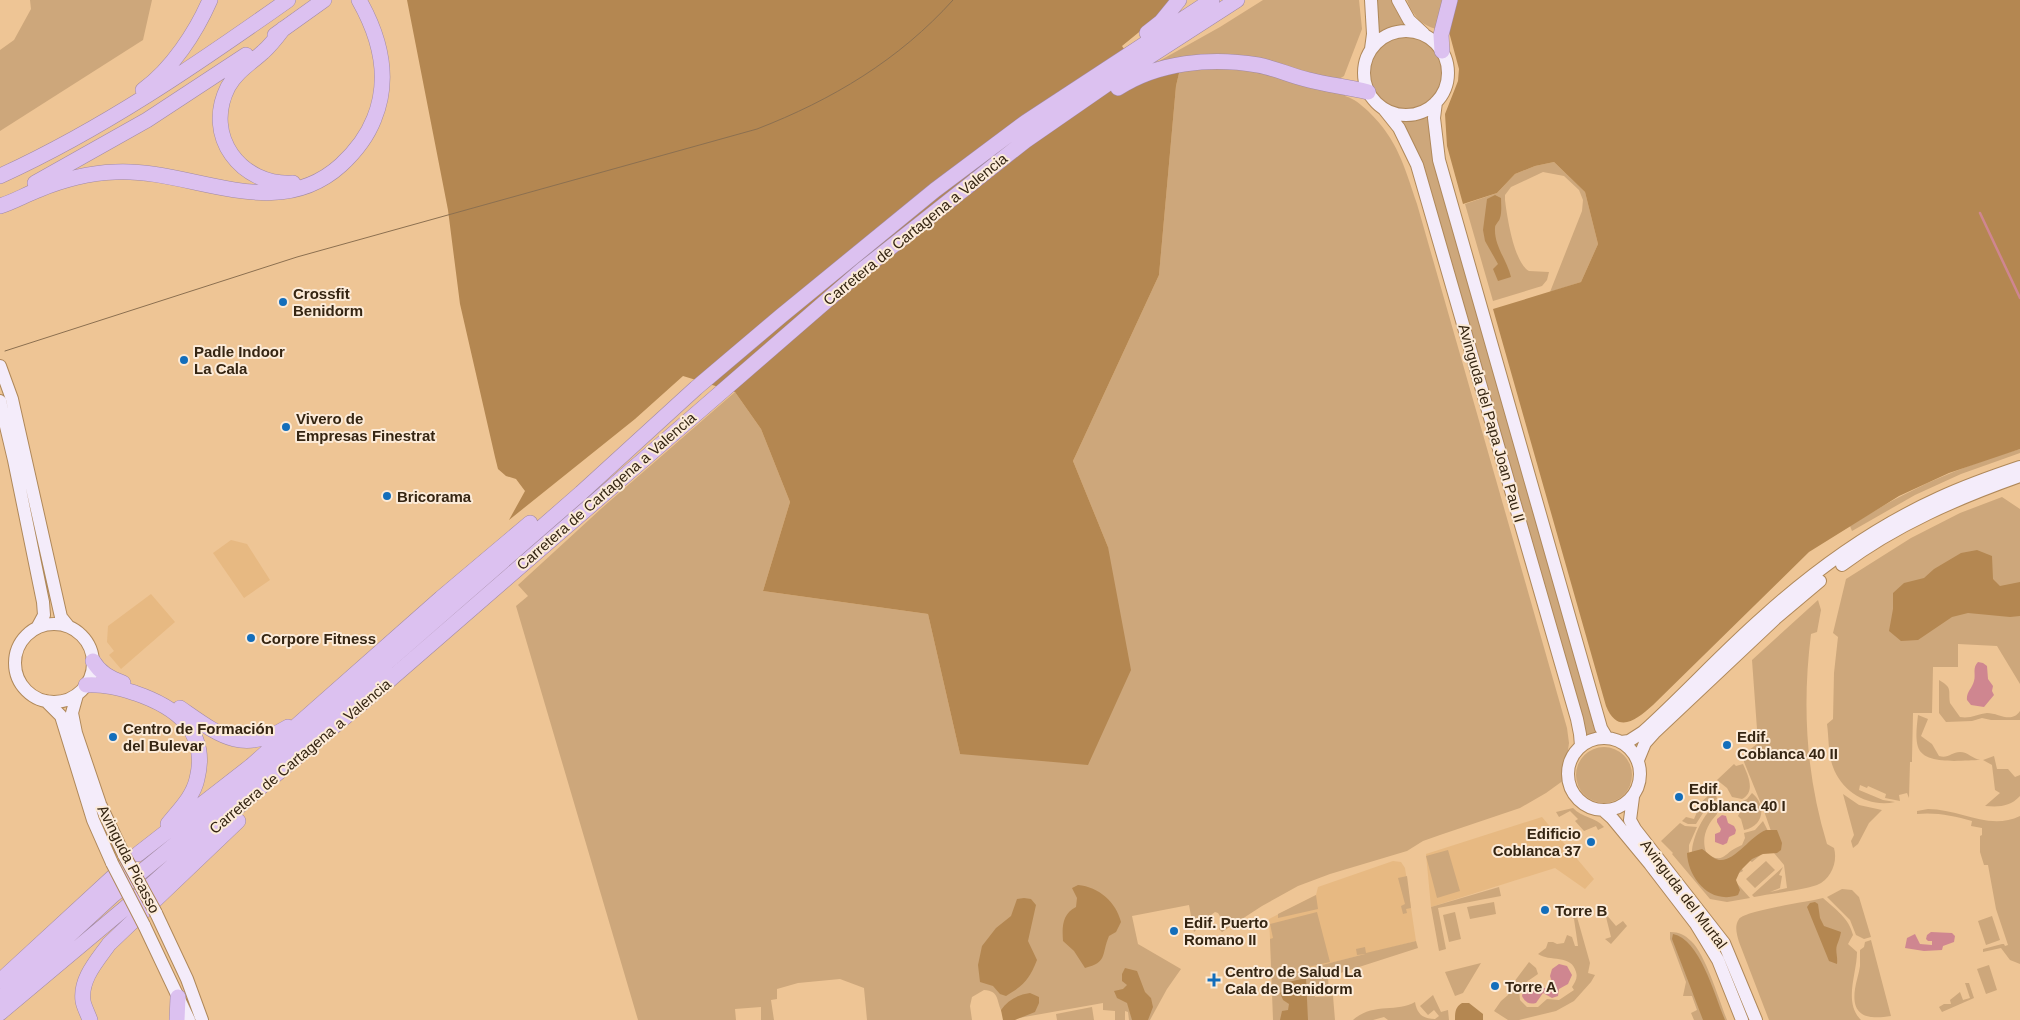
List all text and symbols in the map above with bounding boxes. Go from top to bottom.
street label: Carretera de Cartagena a Valencia [820,149,1011,308]
place label: Crossfit Benidorm [293,285,363,319]
marker: Crossfit Benidorm [277,296,289,308]
street label: Avinguda del Papa Joan Pau II [1455,322,1529,524]
place label: Padle Indoor La Cala [194,343,285,377]
marker: Padle Indoor La Cala [178,354,190,366]
street label: Carretera de Cartagena a Valencia [513,408,699,573]
place label: Vivero de Empresas Finestrat [296,410,435,444]
marker: Vivero de Empresas Finestrat [280,421,292,433]
place label: Bricorama [397,488,472,505]
marker: Bricorama [381,490,393,502]
place label: Corpore Fitness [261,630,376,647]
marker: Corpore Fitness [245,632,257,644]
street label: Carretera de Cartagena a Valencia [206,675,395,837]
place label: Centro de Formación del Bulevar [123,720,274,754]
place label: Edif. Coblanca 40 II [1737,728,1838,762]
marker: Centro de Formación del Bulevar [107,731,119,743]
marker: Edif. Coblanca 40 II [1721,739,1733,751]
place label: Edif. Coblanca 40 I [1689,780,1786,814]
marker: Edif. Coblanca 40 I [1673,791,1685,803]
street label: Avinguda Picasso [94,802,164,916]
place label: Edificio Coblanca 37 [1493,825,1581,859]
marker: Edificio Coblanca 37 [1585,836,1597,848]
street label: Avinguda del Murtal [1637,836,1731,952]
place label: Torre B [1555,902,1607,919]
marker: Torre B [1539,904,1551,916]
place label: Edif. Puerto Romano II [1184,914,1268,948]
marker: Edif. Puerto Romano II [1168,925,1180,937]
place label: Centro de Salud La Cala de Benidorm [1225,963,1362,997]
marker: Centro de Salud La Cala de Benidorm [1207,973,1221,987]
place label: Torre A [1505,978,1557,995]
marker: Torre A [1489,980,1501,992]

